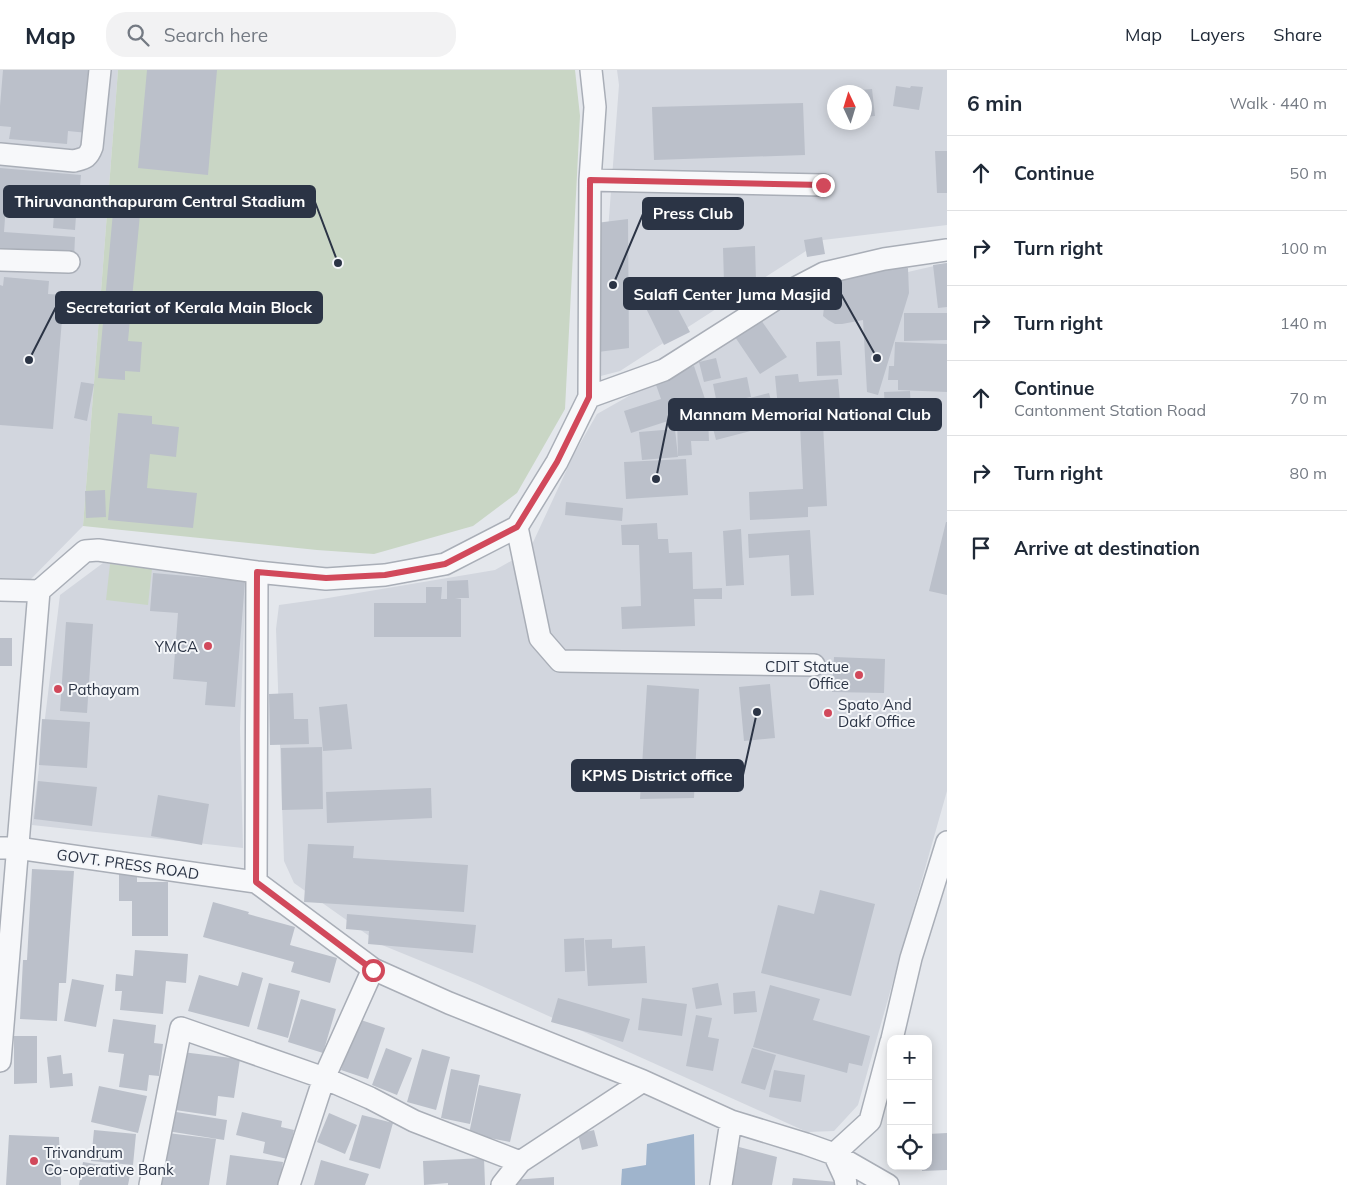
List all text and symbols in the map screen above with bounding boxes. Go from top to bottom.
search box [106,12,456,57]
text: Map [25,20,76,50]
icon: search [124,21,152,49]
text: Search here [164,23,268,47]
text: Map [1125,23,1162,46]
text: Layers [1190,23,1245,46]
text: Share [1273,23,1322,46]
north arrow [827,85,872,130]
text: 6 min [967,90,1022,116]
text: Walk · 440 m [1229,93,1327,113]
icon: ahead [967,159,995,187]
text: Continue [1014,161,1094,185]
text: 50 m [1290,163,1327,183]
route end [812,174,835,197]
callout: Thiruvananthapuram Central Stadium [4,186,315,217]
text: Thiruvananthapuram Central Stadium [14,191,306,211]
callout: Press Club [643,198,743,229]
text: Press Club [653,203,733,223]
icon: right [967,234,995,262]
text: Turn right [1014,236,1103,260]
text: 100 m [1280,238,1327,258]
callout: Salafi Center Juma Masjid [624,278,841,309]
text: Salafi Center Juma Masjid [633,284,831,304]
callout: Secretariat of Kerala Main Block [56,292,322,323]
text: Secretariat of Kerala Main Block [66,297,313,317]
icon: right [967,309,995,337]
text: Turn right [1014,311,1103,335]
text: 140 m [1280,313,1327,333]
text: Continue [1014,376,1094,400]
icon: ahead [967,384,995,412]
text: 70 m [1290,388,1327,408]
callout: Mannam Memorial National Club [669,399,941,430]
text: Cantonment Station Road [1014,400,1206,420]
text: Mannam Memorial National Club [679,404,931,424]
icon: right [967,459,995,487]
text: Turn right [1014,461,1103,485]
text: 80 m [1290,463,1327,483]
icon: arrive [967,534,995,562]
text: Arrive at destination [1014,536,1200,560]
place label: YMCA [154,637,198,656]
marker: YMCA [202,640,214,652]
place label: CDIT Statue Office [765,657,849,693]
marker: CDIT Statue Office [853,669,865,681]
place label: Pathayam [68,680,139,699]
marker: Pathayam [52,683,64,695]
place label: Spato And Dakf Office [838,695,915,731]
marker: Spato And Dakf Office [822,707,834,719]
callout: KPMS District office [572,760,743,791]
text: KPMS District office [582,765,733,785]
street label: GOVT. PRESS ROAD [55,845,201,883]
route start [362,959,385,982]
map controls [887,1035,932,1170]
button: + [887,1035,932,1080]
button: − [887,1080,932,1125]
button: locate [887,1125,932,1170]
place label: Trivandrum Co-operative Bank [44,1143,174,1179]
marker: Trivandrum Co-operative Bank [28,1155,40,1167]

